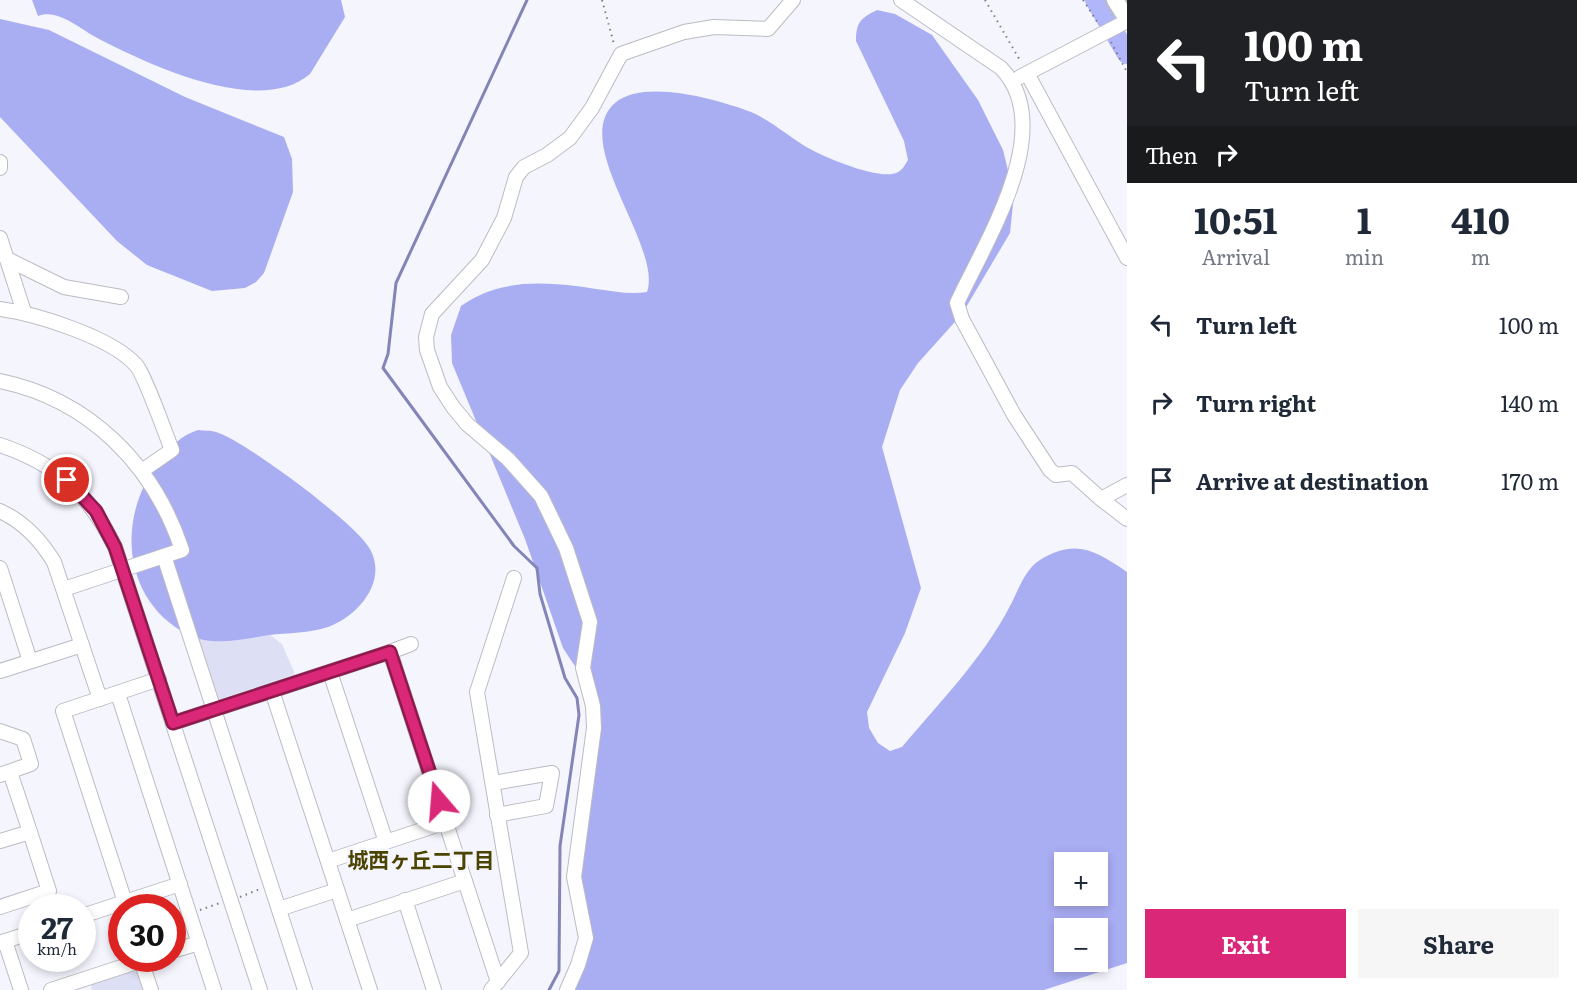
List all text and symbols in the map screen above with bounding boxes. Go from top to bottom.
text: 100 m [1244,12,1363,74]
icon: left [1145,24,1223,102]
text: Turn left [1244,69,1359,109]
text: Then [1145,138,1198,171]
icon: right [1210,138,1243,171]
text: 10:51 [1194,192,1278,245]
text: 1 [1357,192,1372,245]
text: 410 [1451,192,1510,245]
text: Arrival [1202,241,1270,271]
text: min [1345,241,1384,271]
text: m [1471,241,1490,271]
icon: left [1145,308,1178,341]
text: Turn left [1196,308,1297,341]
text: 100 m [1499,308,1559,341]
icon: right [1145,386,1178,419]
text: Turn right [1196,386,1316,419]
text: 140 m [1500,386,1559,419]
pin [41,454,92,505]
icon: arrive [50,463,83,496]
icon: arrive [1145,464,1178,497]
text: Arrive at destination [1196,464,1429,497]
text: 170 m [1501,464,1559,497]
position arrow [407,769,471,833]
district label: 城西ヶ丘二丁目 [348,843,495,874]
map controls [1054,852,1108,972]
button: + [1054,852,1108,906]
speed limit sign: 30 [108,894,186,972]
text: 27 [41,904,73,948]
button: Exit [1145,909,1346,978]
button: Share [1358,909,1559,978]
button: − [1054,918,1108,972]
text: km/h [37,937,77,960]

